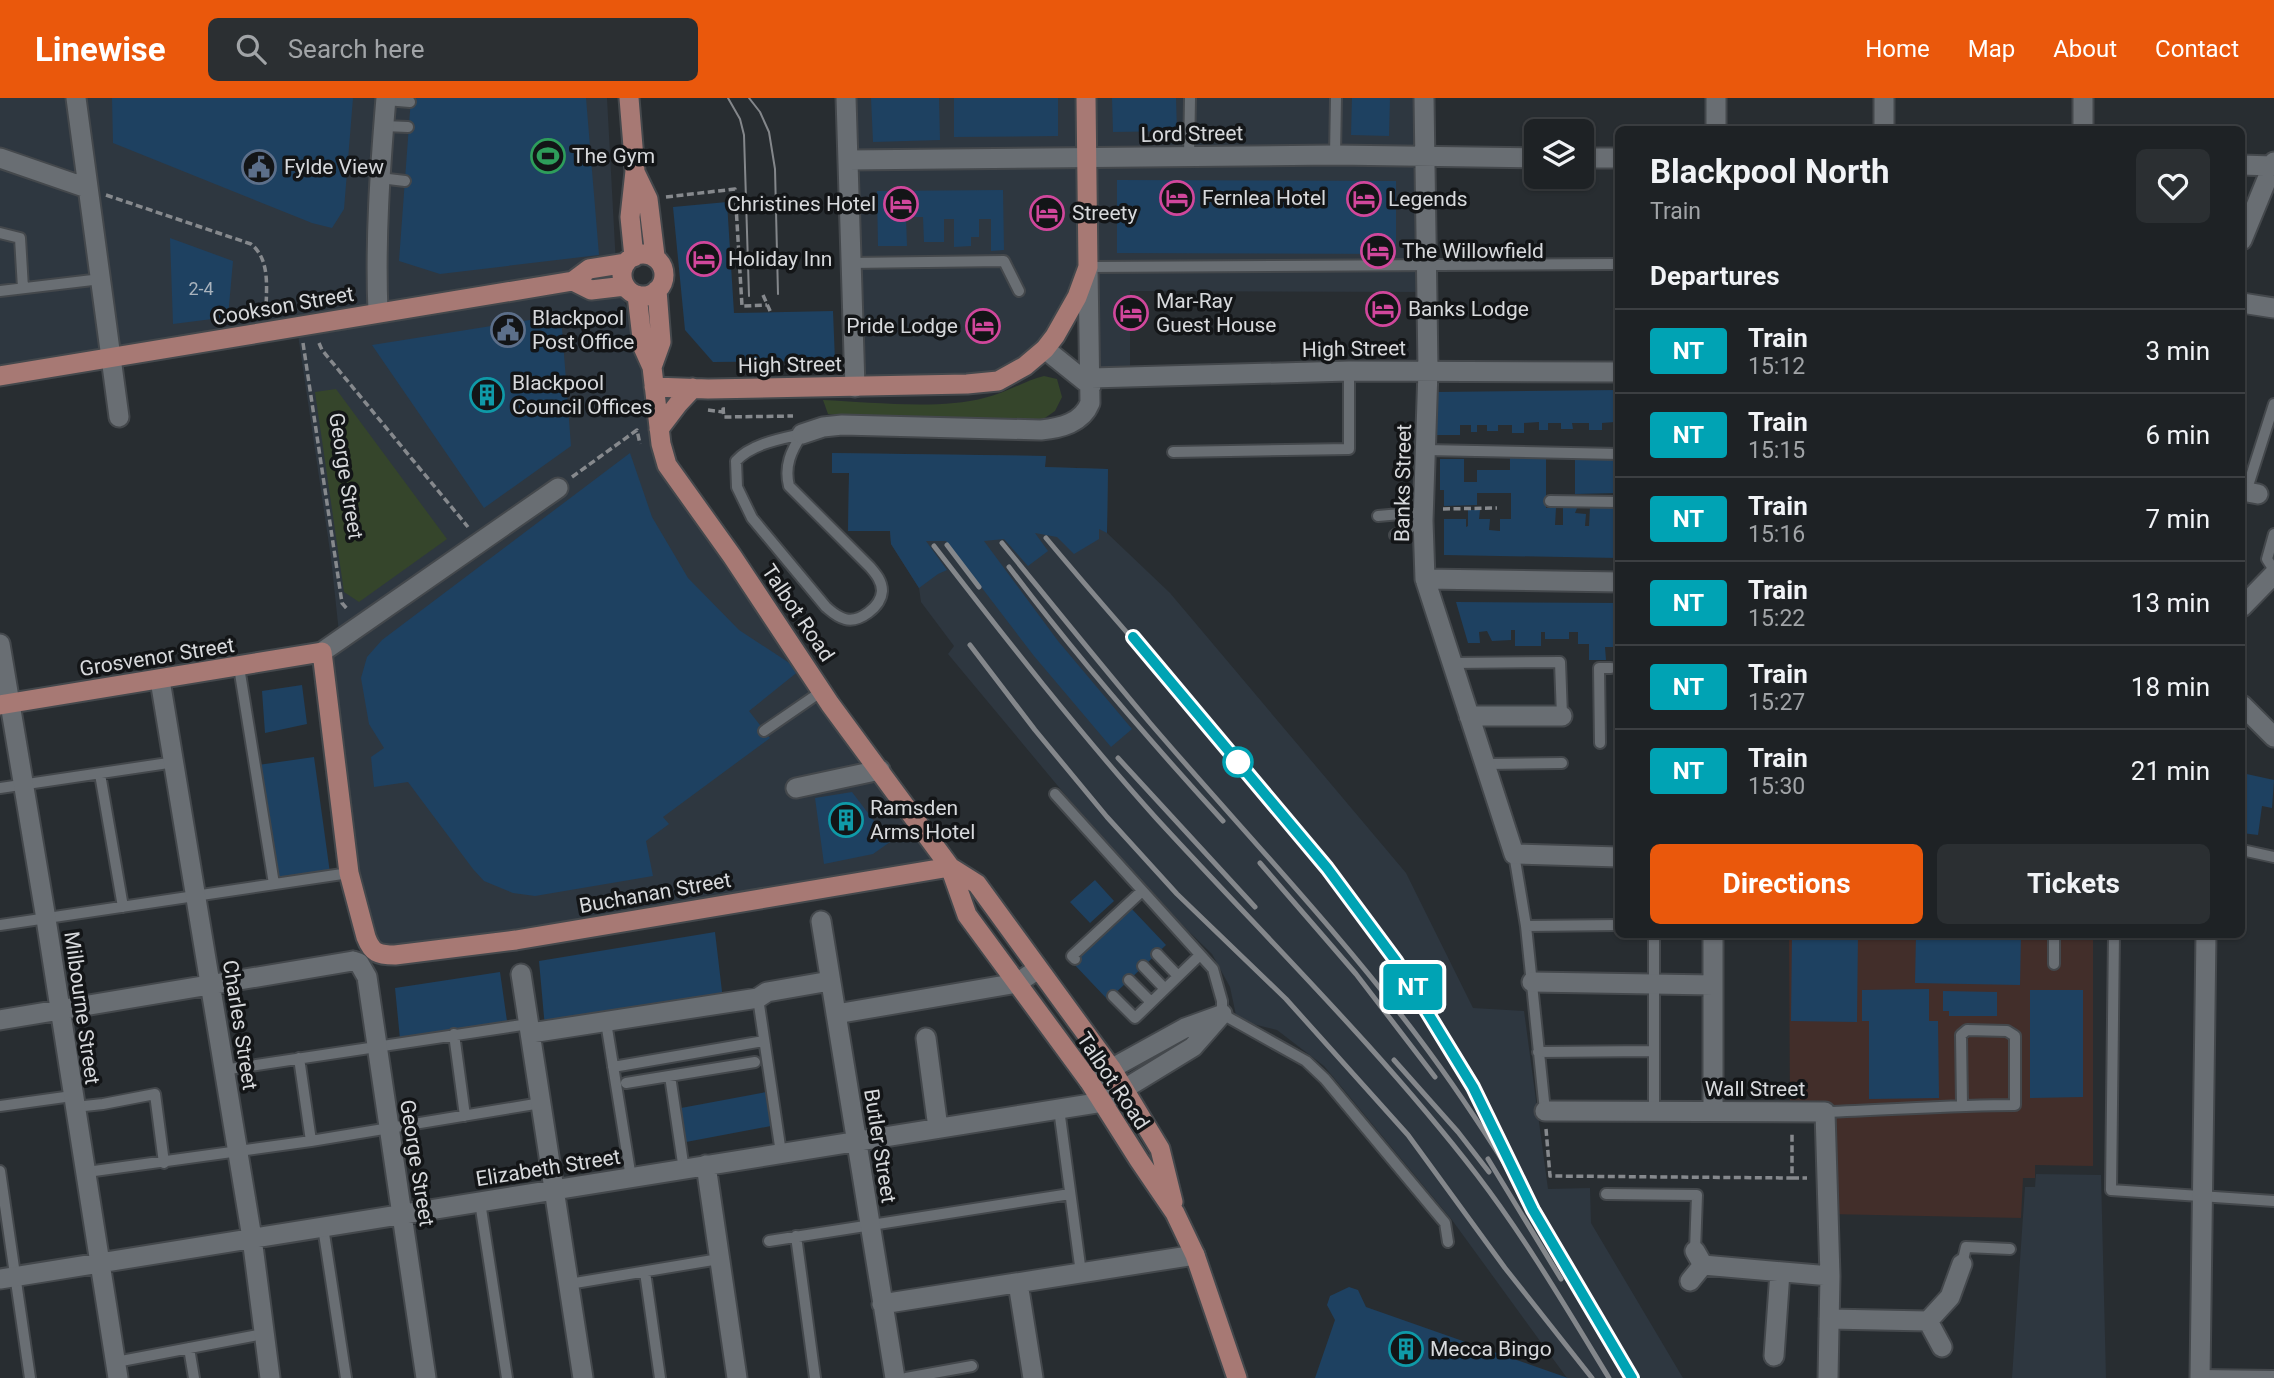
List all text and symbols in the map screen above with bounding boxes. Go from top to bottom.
search box [208,18,698,81]
text: Linewise [35,30,166,69]
icon: search [232,30,270,68]
text: Search here [288,34,424,64]
text: Home [1865,35,1930,63]
text: Map [1968,35,2015,63]
text: About [2053,35,2117,63]
text: Contact [2155,35,2239,63]
map controls [1524,119,1594,189]
button: layers [1524,119,1594,189]
street label: Lord Street [1140,121,1244,147]
sports icon: The Gym [529,137,567,175]
place label: The Gym [572,144,655,168]
public building icon: Fylde View [240,148,278,186]
button: heart [2136,149,2210,223]
text: Blackpool North [1650,152,1889,191]
place label: Fylde View [284,155,384,179]
hotel icon: Fernlea Hotel [1158,179,1196,217]
hotel icon: Legends [1345,180,1383,218]
hotel icon: Christines Hotel [882,185,920,223]
place label: Fernlea Hotel [1202,186,1326,210]
place label: Legends [1388,187,1468,211]
place label: Christines Hotel [727,192,876,216]
hotel icon: Streety [1028,194,1066,232]
text: Train [1650,198,1701,225]
place label: Streety [1072,201,1137,225]
hotel icon: The Willowfield [1359,232,1397,270]
place label: The Willowfield [1402,239,1544,263]
hotel icon: Holiday Inn [685,240,723,278]
place label: Holiday Inn [728,247,832,271]
text: Departures [1650,261,1780,291]
house number: 2-4 [188,278,214,299]
street label: Cookson Street [210,282,356,330]
place label: Mar-Ray Guest House [1156,289,1276,337]
hotel icon: Banks Lodge [1364,290,1402,328]
hotel icon: Mar-Ray Guest House [1112,294,1150,332]
place label: Banks Lodge [1408,297,1529,321]
place label: Blackpool Post Office [532,306,635,354]
hotel icon: Pride Lodge [964,307,1002,345]
public building icon: Blackpool Post Office [489,311,527,349]
place label: Pride Lodge [846,314,958,338]
text: Train [1748,323,1808,353]
street label: High Street [1302,336,1406,362]
text: 3 min [2145,336,2210,366]
text: NT [1673,337,1704,365]
street label: High Street [738,352,842,378]
text: 15:12 [1748,353,1805,380]
place label: Blackpool Council Offices [512,371,653,419]
building icon: Blackpool Council Offices [468,376,506,414]
text: Train [1748,407,1808,437]
street label: George Street [324,411,368,541]
text: 6 min [2145,420,2210,450]
text: NT [1673,421,1704,449]
street label: Banks Street [1390,424,1416,542]
text: 15:15 [1748,437,1805,464]
text: Train [1748,491,1808,521]
text: 7 min [2145,504,2210,534]
text: NT [1673,505,1704,533]
text: 15:16 [1748,521,1805,548]
street label: Talbot Road [757,560,839,666]
text: Train [1748,575,1808,605]
text: 13 min [2131,588,2210,618]
text: NT [1673,589,1704,617]
text: 15:22 [1748,605,1805,632]
street label: Grosvenor Street [78,633,236,681]
text: Train [1748,659,1808,689]
text: 18 min [2131,672,2210,702]
text: NT [1673,673,1704,701]
text: 15:27 [1748,689,1805,716]
text: Train [1748,743,1808,773]
unlabelled marker [1223,747,1253,777]
text: 21 min [2131,756,2210,786]
text: NT [1673,757,1704,785]
text: 15:30 [1748,773,1805,800]
place label: Ramsden Arms Hotel [870,796,975,844]
building icon: Ramsden Arms Hotel [827,801,865,839]
button: Directions [1650,844,1923,924]
button: Tickets [1937,844,2210,924]
street label: Buchanan Street [577,868,733,918]
street label: Milbourne Street [59,930,105,1086]
street label: Charles Street [218,958,262,1092]
line badge: NT [1382,964,1444,1010]
text: NT [1397,973,1429,1001]
street label: Talbot Road [1072,1028,1154,1134]
street label: Wall Street [1705,1077,1805,1101]
street label: Butler Street [859,1087,901,1205]
street label: George Street [395,1098,439,1228]
street label: Elizabeth Street [474,1145,622,1191]
building icon: Mecca Bingo [1387,1330,1425,1368]
place label: Mecca Bingo [1430,1337,1552,1361]

